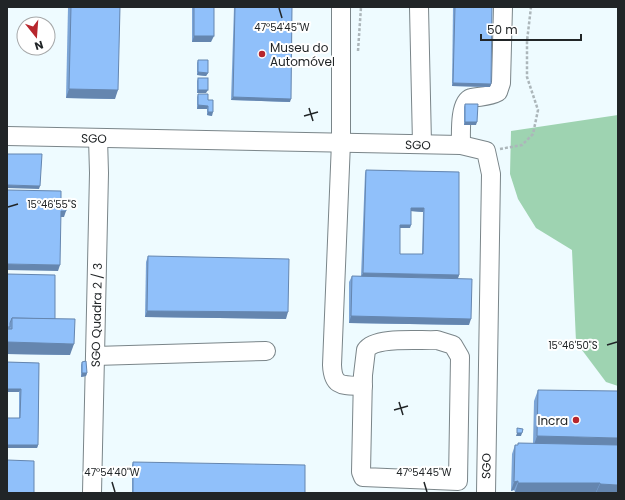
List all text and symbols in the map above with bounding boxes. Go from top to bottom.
north arrow [16,16,56,56]
scale bar [481,16,581,42]
text: 47°54'45"W [254,20,310,35]
text: 50 m [487,21,518,38]
text: N [33,37,45,54]
place label: Museu do Automóvel [270,39,335,70]
marker: Museu do Automóvel [257,49,267,59]
street label: SGO [81,129,107,146]
street label: SGO [405,135,431,153]
text: 15°46'55"S [27,197,77,212]
street label: SGO Quadra 2 / 3 [86,263,106,367]
text: 15°46'50"S [548,338,598,353]
place label: Incra [537,412,568,429]
marker: Incra [571,415,581,425]
street label: SGO [477,453,495,479]
text: 47°54'40"W [84,465,140,480]
text: 47°54'45"W [396,465,452,480]

